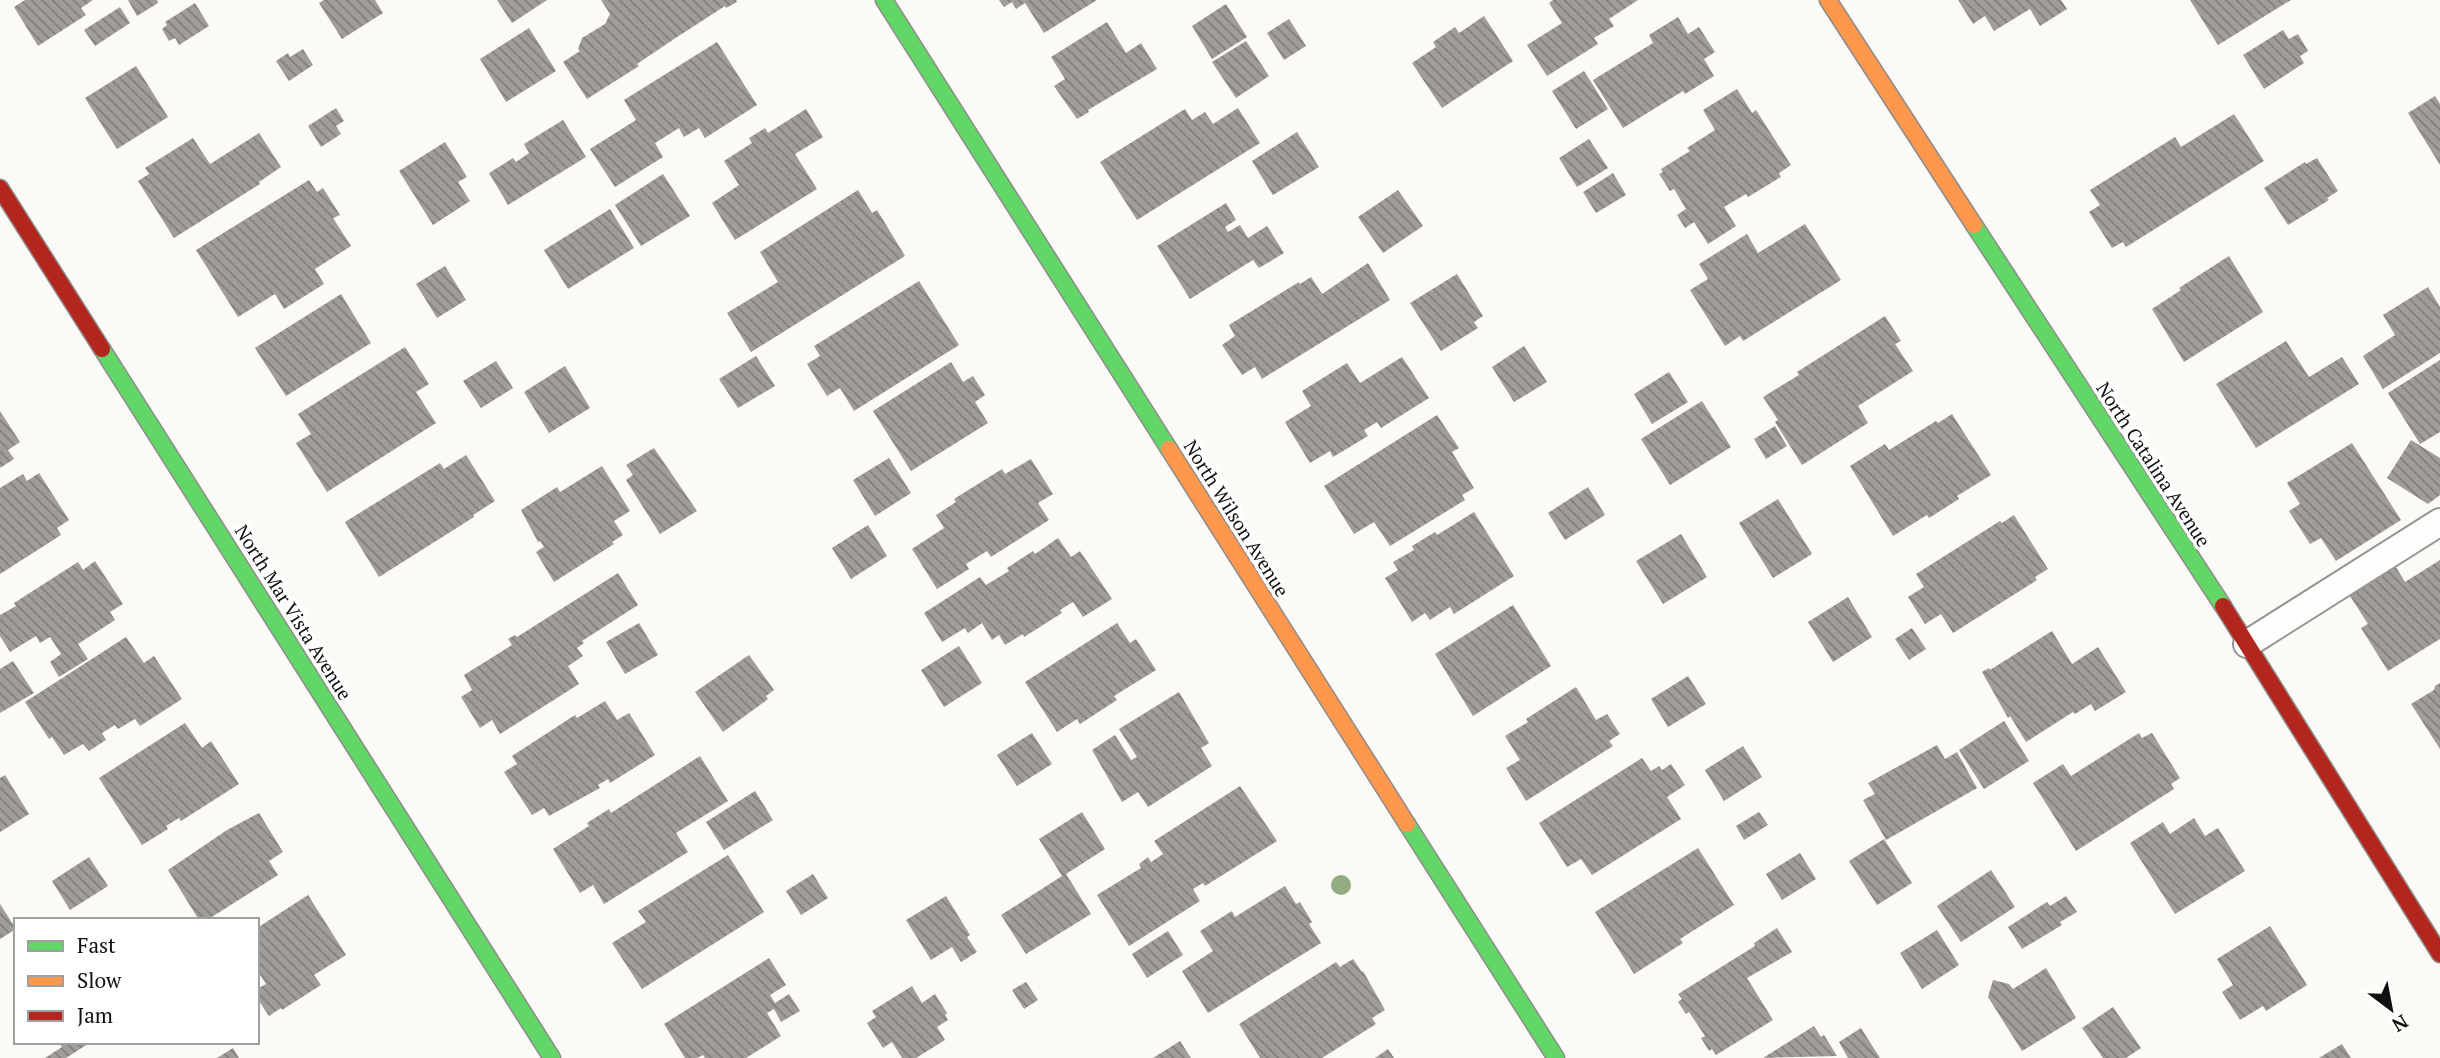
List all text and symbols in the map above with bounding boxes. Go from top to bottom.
street label: North Catalina Avenue [2091,377,2217,551]
street label: North Wilson Avenue [1179,435,1295,601]
street label: North Mar Vista Avenue [230,520,358,704]
legend [14,918,259,1044]
text: Fast [77,931,116,959]
text: Slow [77,966,122,994]
north arrow [2356,974,2426,1044]
text: Jam [77,1001,113,1029]
text: N [2387,1009,2413,1039]

